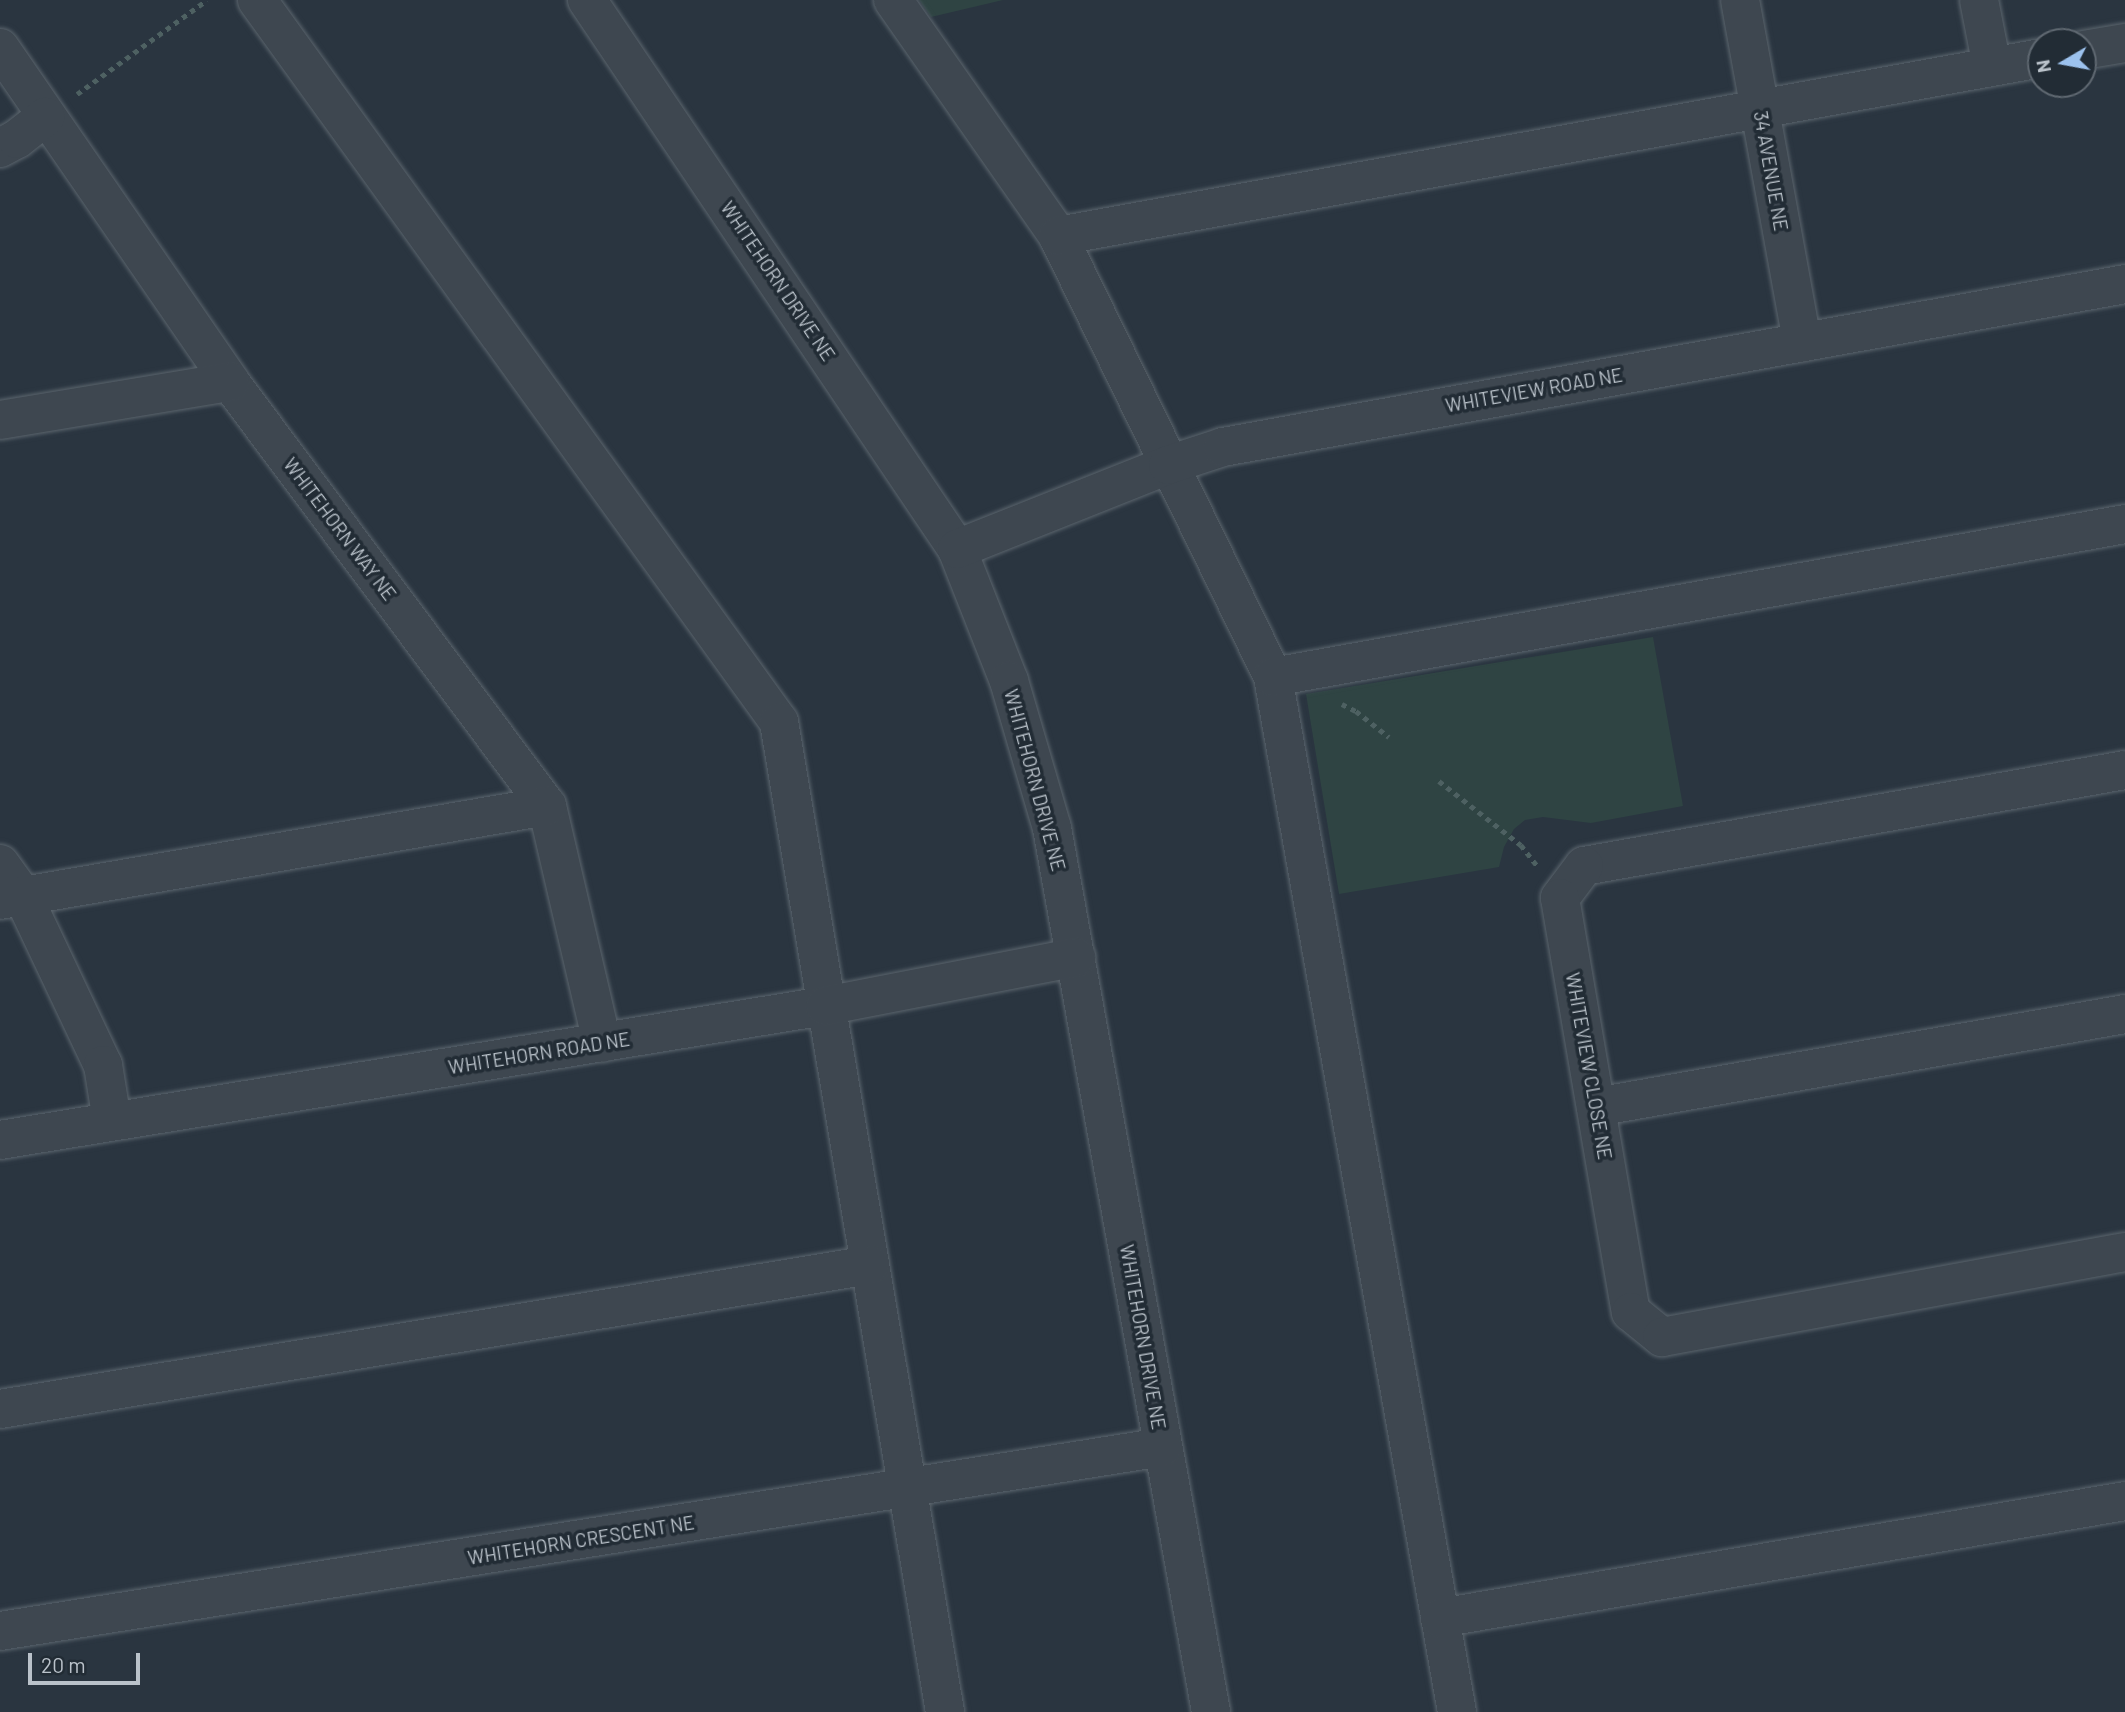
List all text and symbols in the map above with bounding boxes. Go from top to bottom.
north arrow [2027,28,2097,98]
text: N [2030,58,2055,75]
street label: 34 AVENUE NE [1749,109,1793,233]
street label: WHITEHORN DRIVE NE [716,197,840,365]
street label: WHITEVIEW ROAD NE [1444,363,1624,417]
street label: WHITEHORN WAY NE [279,453,401,605]
street label: WHITEHORN DRIVE NE [1000,687,1070,873]
street label: WHITEVIEW CLOSE NE [1561,971,1617,1161]
street label: WHITEHORN ROAD NE [447,1027,631,1079]
street label: WHITEHORN DRIVE NE [1115,1243,1171,1431]
street label: WHITEHORN CRESCENT NE [466,1511,696,1569]
scale bar [32,1638,144,1682]
text: 20 m [41,1652,86,1677]

